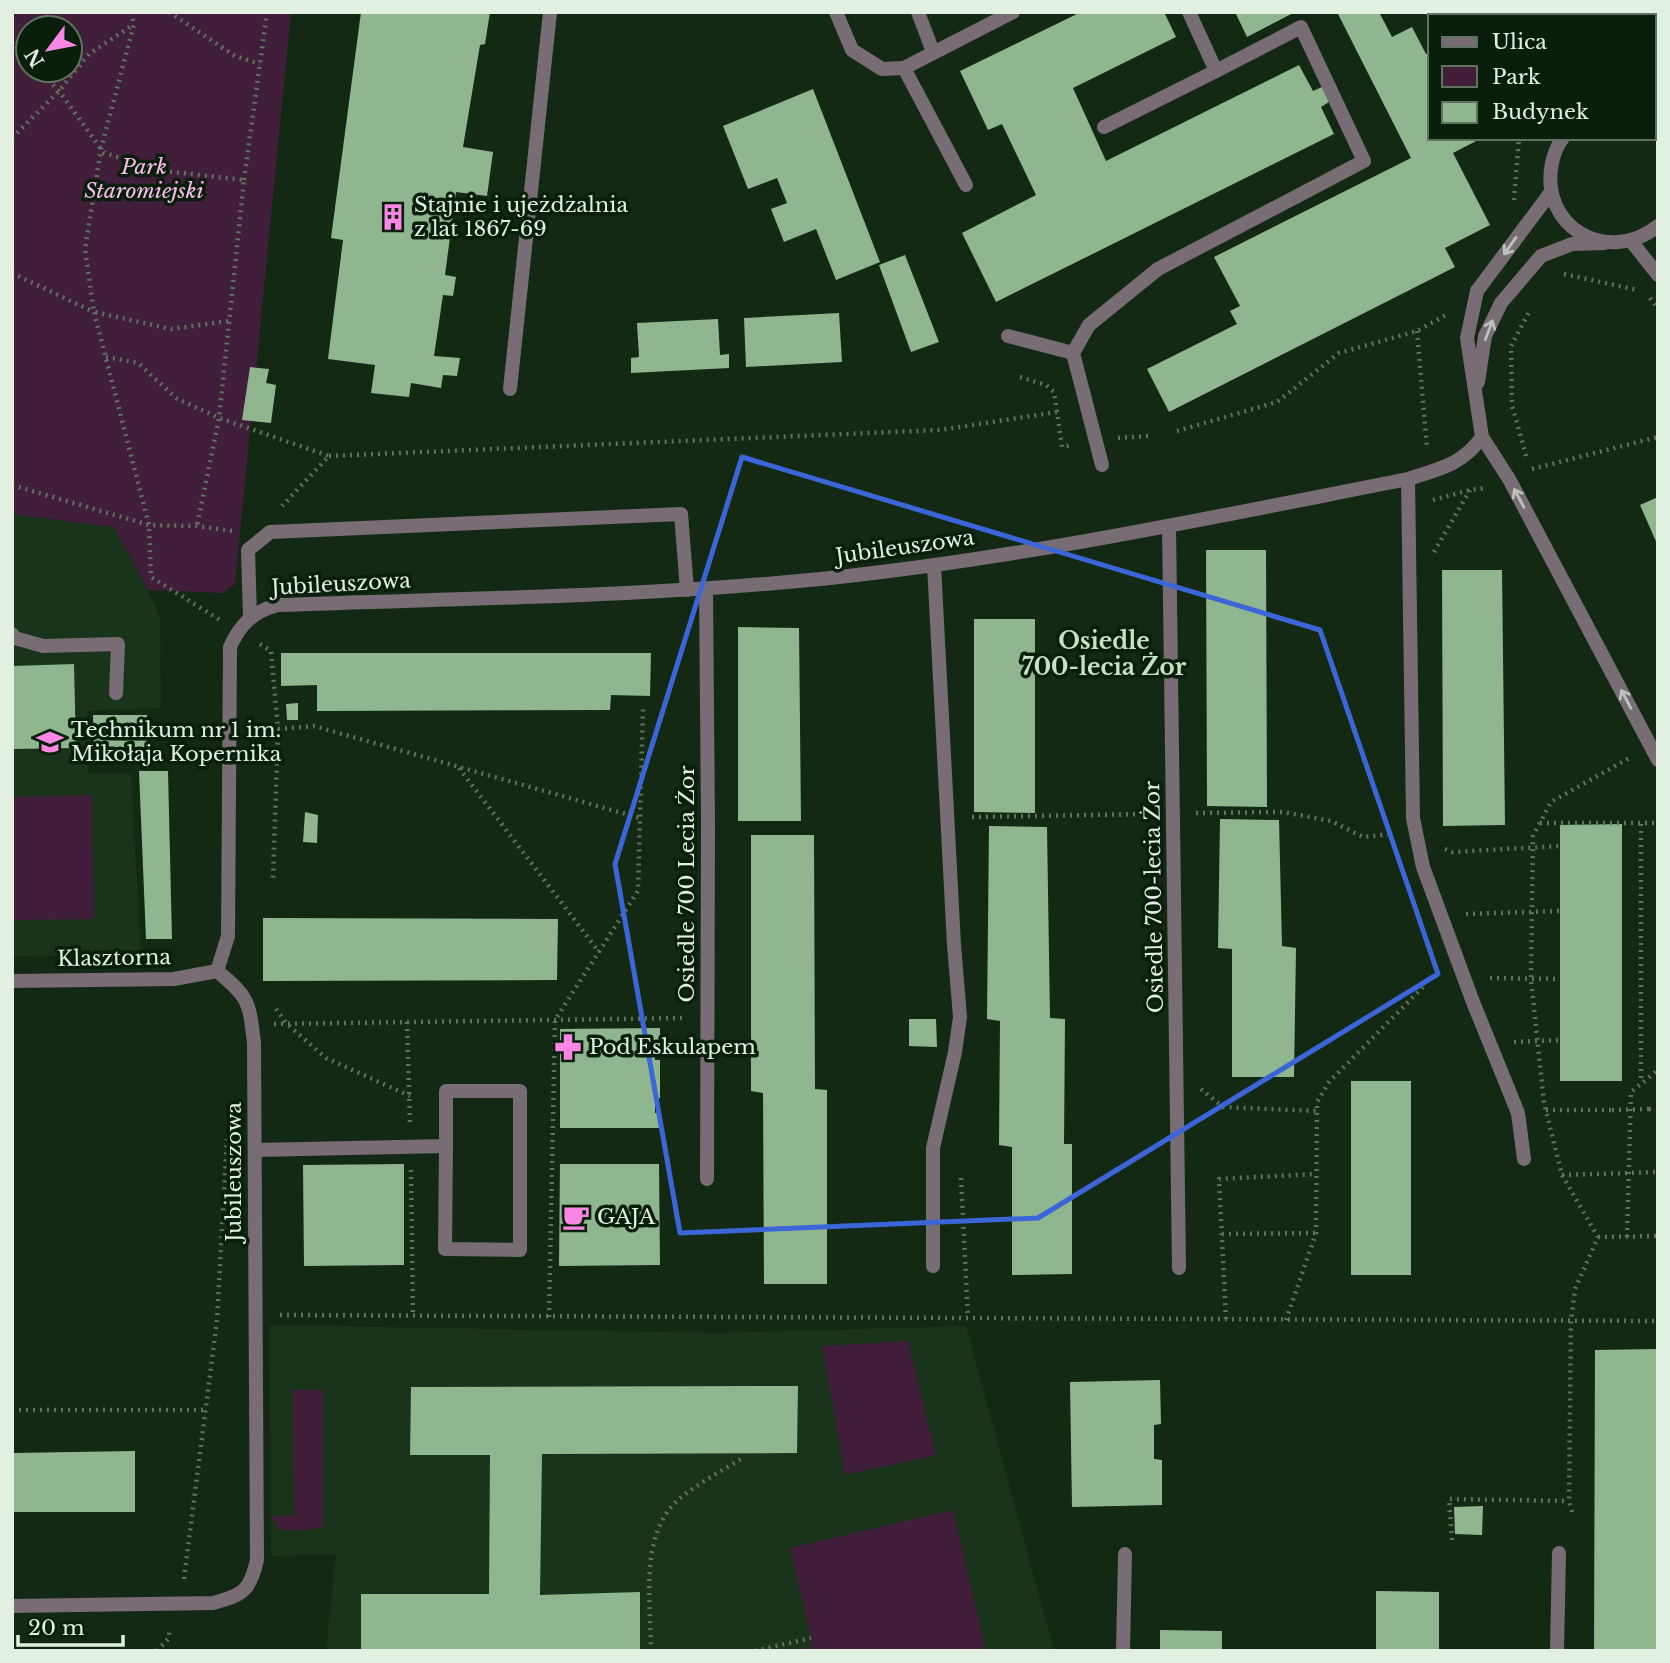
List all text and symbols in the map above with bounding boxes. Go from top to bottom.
north arrow [14,14,84,84]
legend [1428,14,1656,140]
text: Ulica [1492,29,1547,55]
text: N [20,44,49,71]
text: Park [1492,64,1541,90]
text: Budynek [1492,99,1589,125]
park label: Park Staromiejski [84,154,205,204]
place label: Stajnie i ujeżdżalnia z lat 1867-69 [414,192,628,242]
building icon: Stajnie i ujeżdżalnia z lat 1867-69 [378,202,408,232]
one-way arrow [1502,236,1517,255]
one-way arrow [1483,320,1496,342]
one-way arrow [1512,489,1526,509]
street label: Jubileuszowa [831,524,976,570]
street label: Jubileuszowa [268,567,412,601]
district label: Osiedle 700-lecia Żor [1022,627,1187,681]
one-way arrow [1618,689,1632,710]
place label: Technikum nr 1 im. Mikołaja Kopernika [71,717,282,767]
school or university icon: Technikum nr 1 im. Mikołaja Kopernika [35,727,65,757]
street label: Osiedle 700 Lecia Żor [674,765,700,1003]
street label: Osiedle 700-lecia Żor [1139,781,1169,1013]
street label: Klasztorna [57,944,172,972]
pharmacy icon: Pod Eskulapem [553,1032,583,1062]
place label: Pod Eskulapem [589,1034,756,1060]
street label: Jubileuszowa [221,1102,247,1245]
cafe icon: GAJA [561,1202,591,1232]
place label: GAJA [597,1204,656,1230]
scale bar [18,1604,122,1648]
text: 20 m [28,1615,85,1641]

